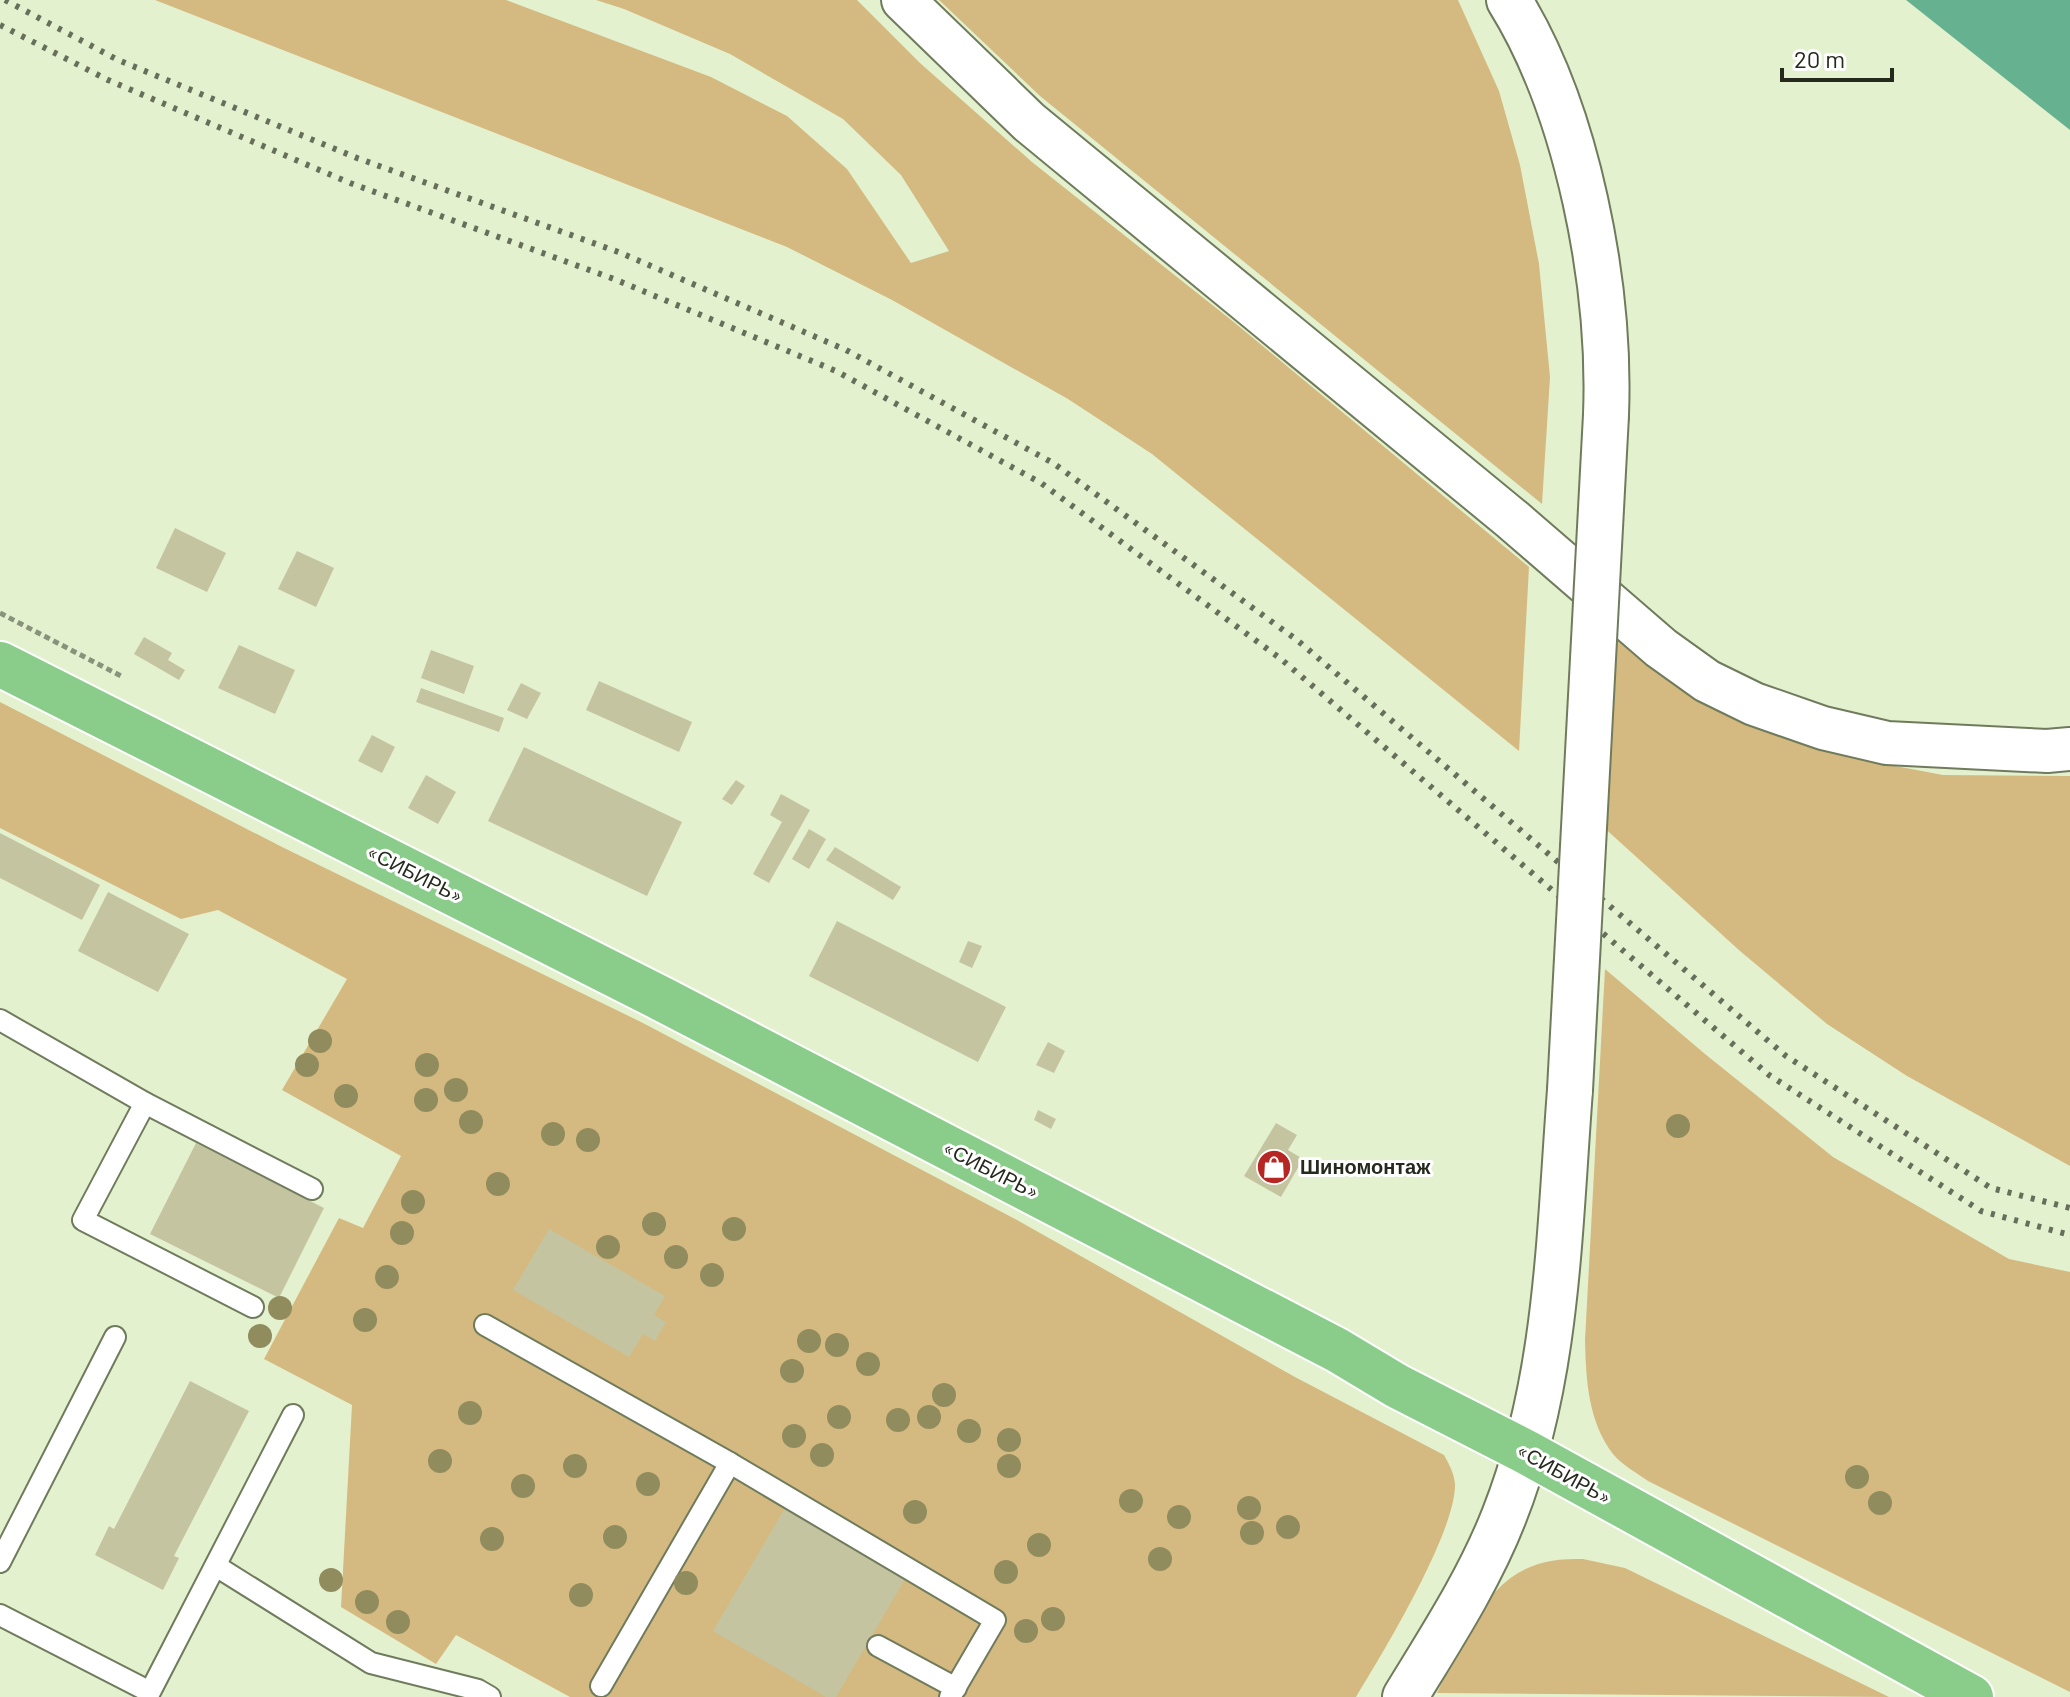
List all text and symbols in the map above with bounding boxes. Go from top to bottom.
scale bar [1782,32,1892,82]
text: 20 m [1794,44,1845,73]
street label: «СИБИРЬ» [363,839,467,907]
street label: «СИБИРЬ» [939,1135,1043,1203]
shop icon: Шиномонтаж [1255,1148,1293,1186]
place label: Шиномонтаж [1300,1154,1431,1178]
street label: «СИБИРЬ» [1513,1437,1616,1509]

